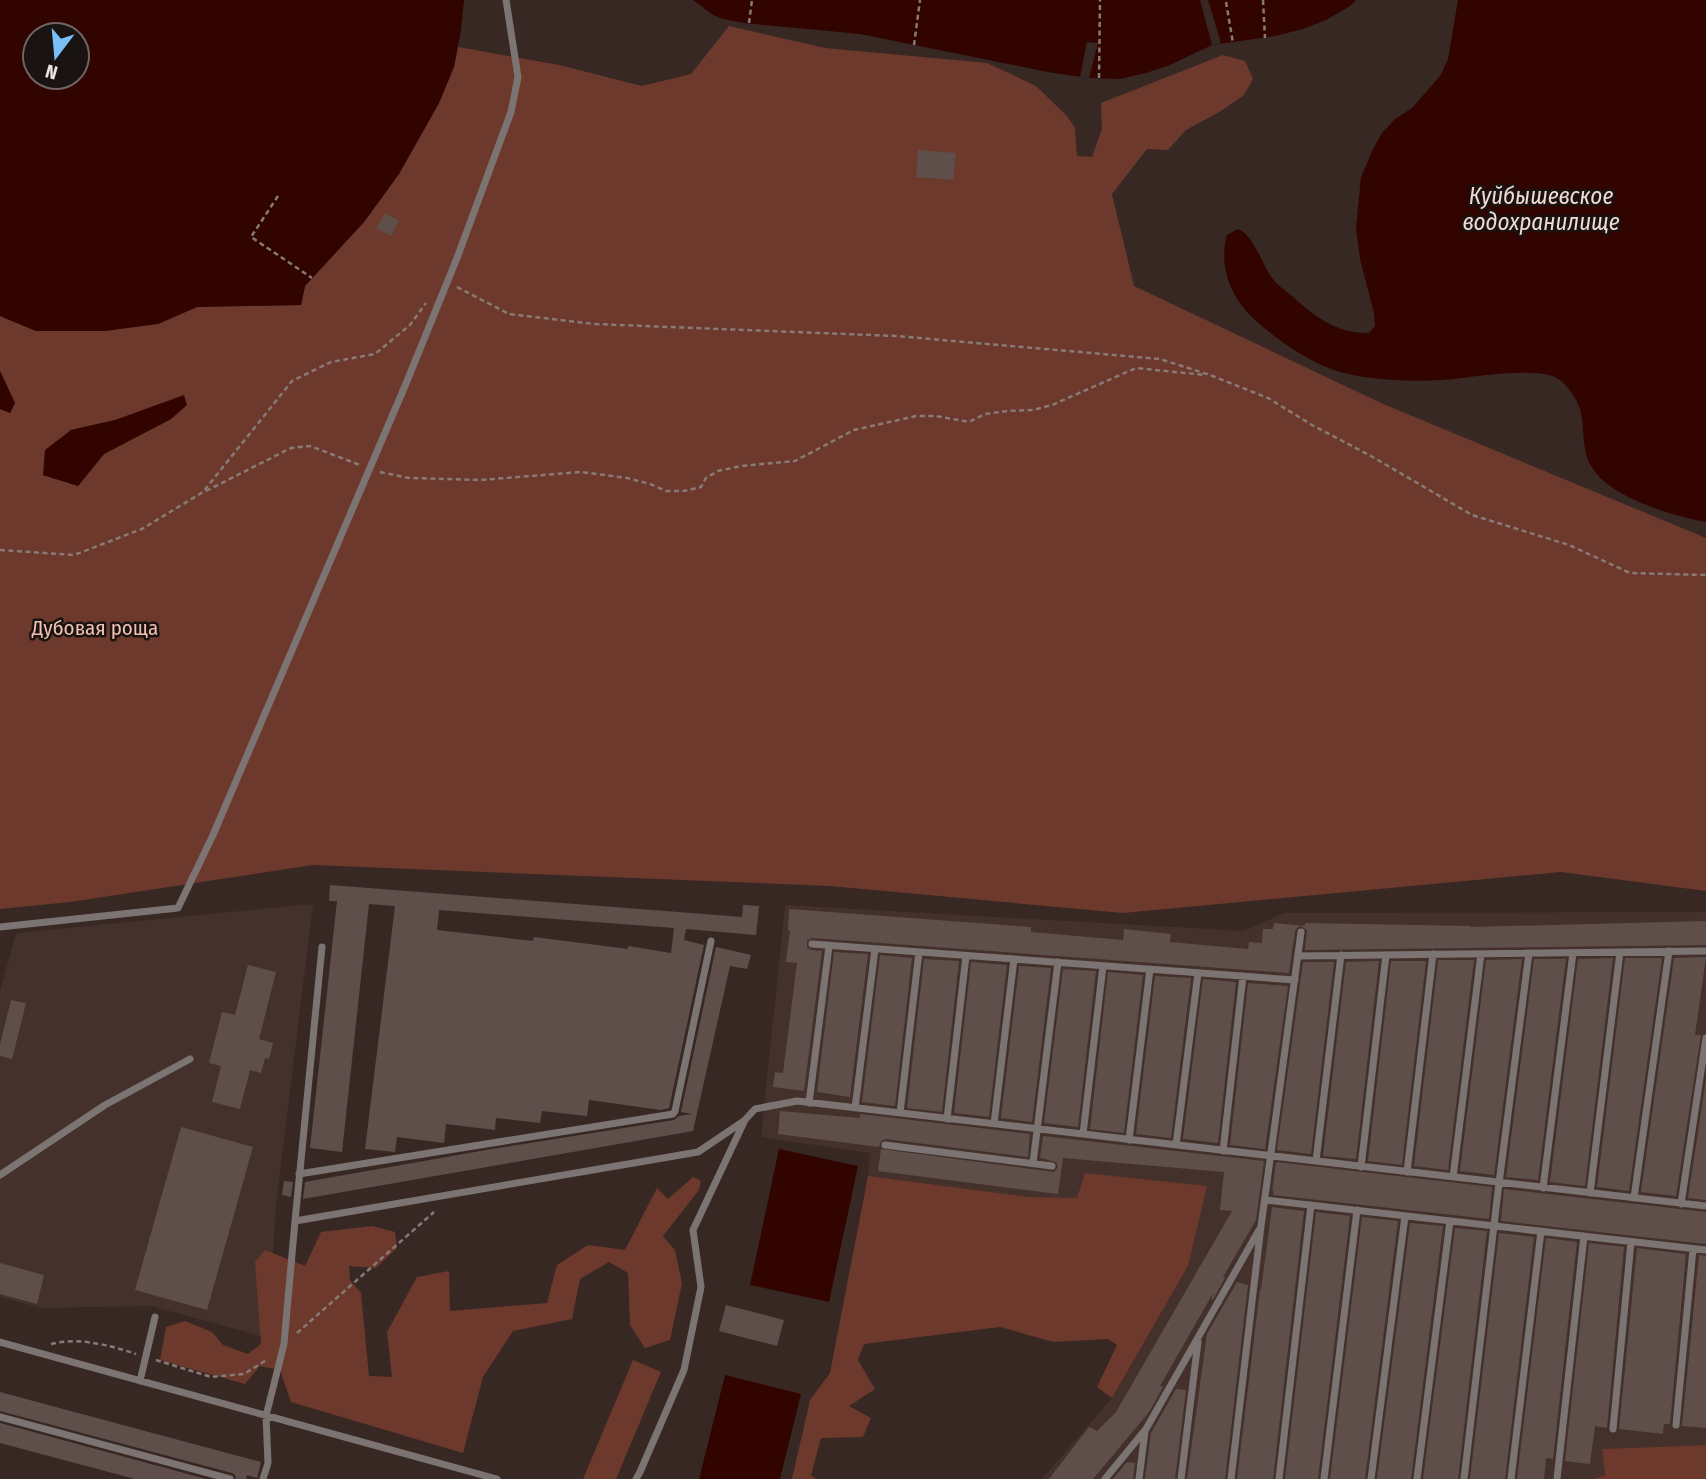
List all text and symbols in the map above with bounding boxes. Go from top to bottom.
north arrow [21,21,91,91]
text: N [43,59,60,84]
water label: Куйбышевское водохранилище [1462,182,1620,236]
park label: Дубовая роща [31,615,158,641]

